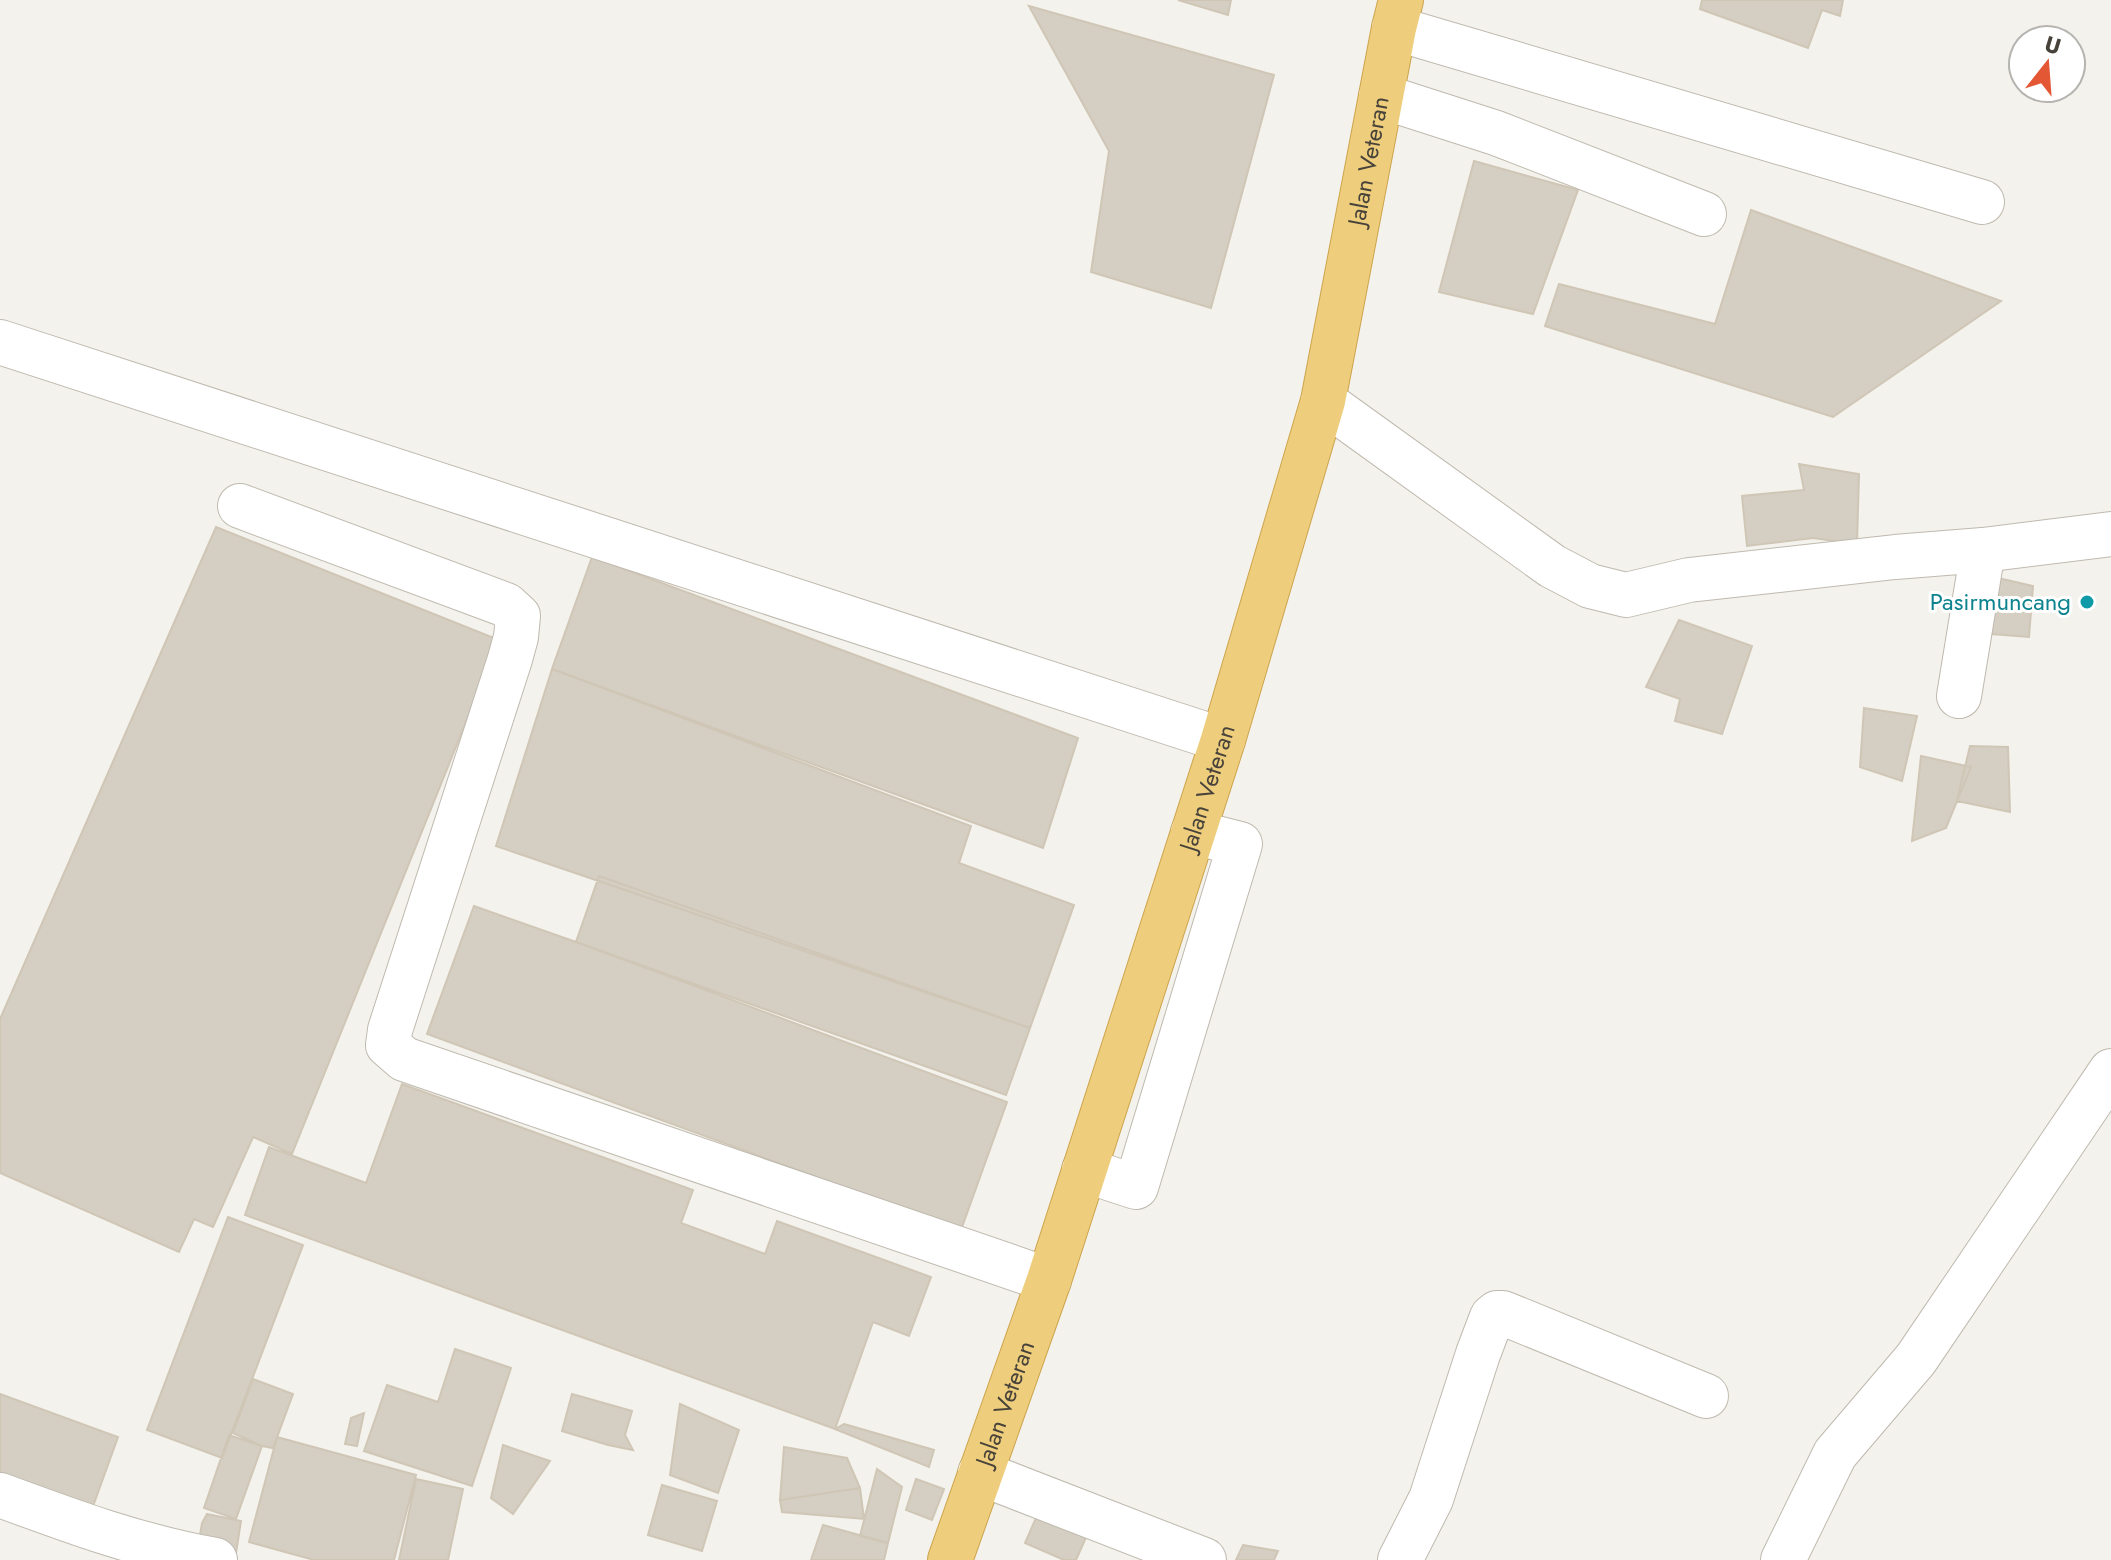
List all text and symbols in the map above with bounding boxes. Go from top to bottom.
north arrow [2007,24,2087,104]
text: U [2041,27,2065,62]
street label: Jalan Veteran [1338,93,1398,232]
place label: Pasirmuncang [1930,584,2071,619]
marker: Pasirmuncang [2078,593,2096,611]
street label: Jalan Veteran [1169,720,1244,858]
street label: Jalan Veteran [966,1336,1043,1474]

